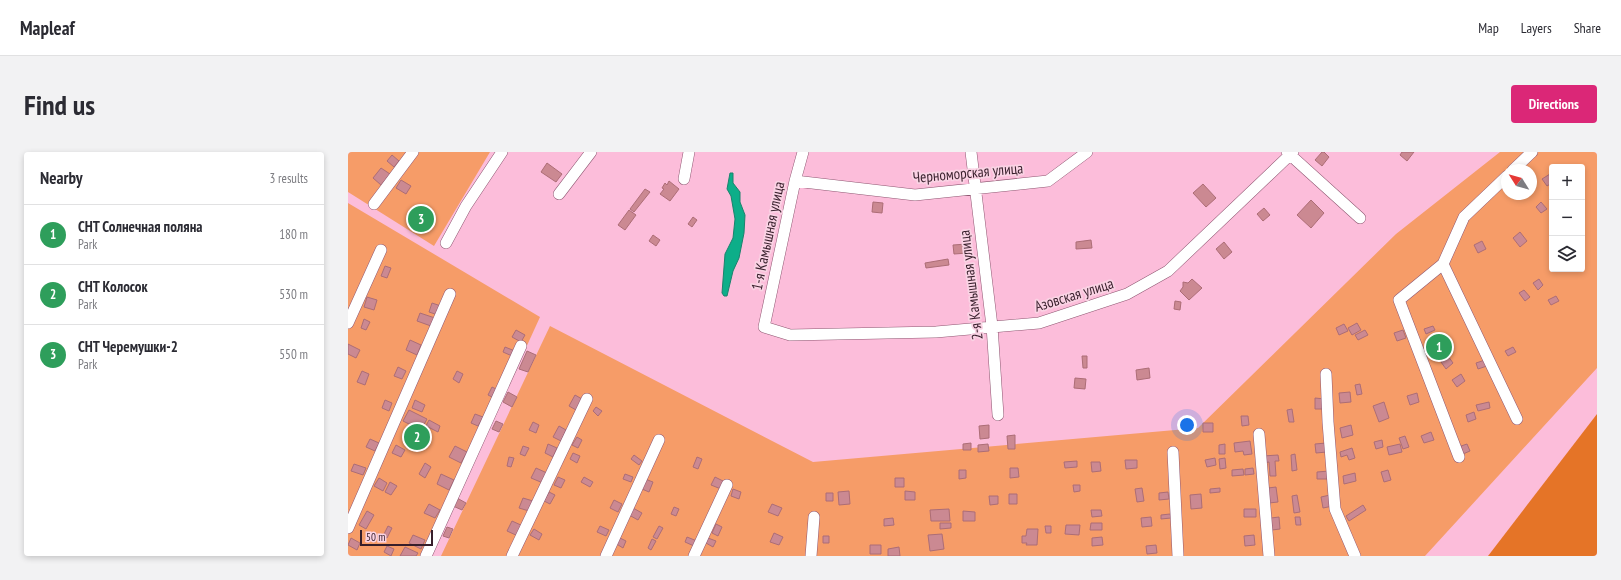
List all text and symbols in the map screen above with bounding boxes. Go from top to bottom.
text: Mapleaf [20,16,75,40]
text: Map [1478,19,1499,37]
text: Layers [1521,19,1552,37]
text: Share [1574,19,1601,37]
button: Directions [1511,85,1597,123]
text: Find us [24,86,95,123]
street label: Черноморская улица [912,158,1024,187]
north arrow [1501,164,1537,200]
map controls [1549,164,1585,272]
button: + [1549,164,1585,200]
text: Nearby [40,167,83,189]
text: 3 results [269,170,308,187]
street label: 1-я Камышная улица [747,180,788,292]
button: − [1549,200,1585,236]
pin: 3 [408,204,434,234]
text: СНТ Солнечная поляна [78,217,203,236]
text: 1 [50,226,56,243]
text: 180 m [279,226,308,243]
street label: 2-я Камышная улица [954,229,987,341]
text: Park [78,236,97,253]
button: layers [1549,236,1585,272]
street label: Азовская улица [1032,273,1116,316]
text: СНТ Колосок [78,277,148,296]
text: 2 [50,286,56,303]
text: 530 m [279,286,308,303]
text: Park [78,296,97,313]
pin: 1 [1426,332,1452,362]
text: СНТ Черемушки-2 [78,337,178,356]
text: 3 [50,346,56,363]
text: 550 m [279,346,308,363]
text: Park [78,356,97,373]
your location [1177,415,1197,435]
pin: 2 [404,422,430,452]
scale bar [360,528,433,547]
text: 50 m [366,530,385,544]

